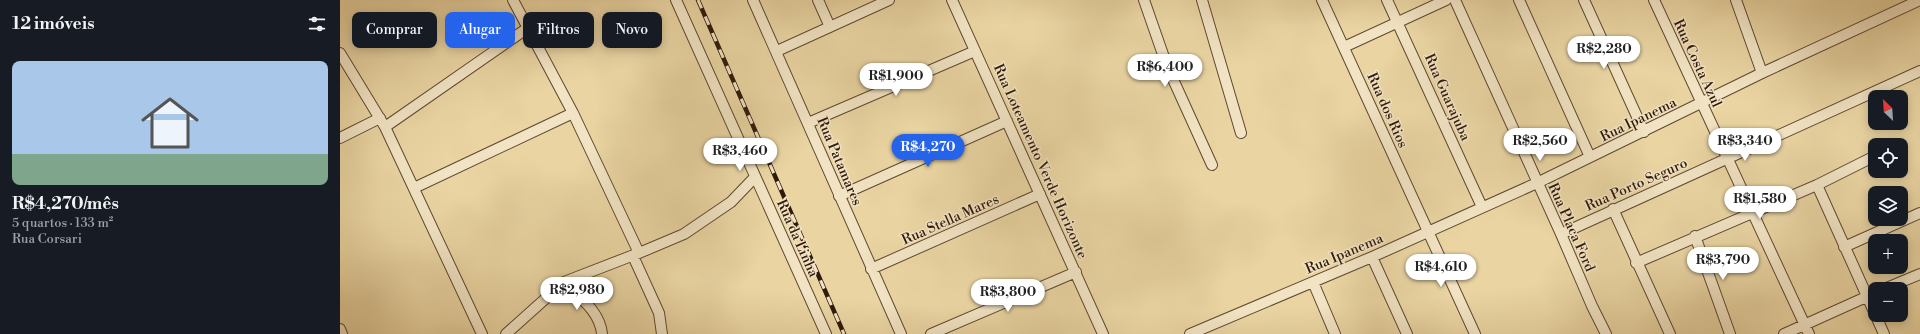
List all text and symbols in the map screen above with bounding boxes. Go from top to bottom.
chip: Comprar [352,12,437,48]
chip: Alugar [445,12,515,48]
chip: Filtros [523,12,594,48]
chip: Novo [602,12,662,48]
text: 12 imóveis [12,13,94,35]
icon: filters [306,13,328,35]
street label: Rua Costa Azul [1669,17,1725,110]
pin: R$2,280 [1567,36,1641,70]
text: R$2,280 [1576,41,1632,57]
street label: Rua Guarajuba [1420,51,1475,145]
pin: R$6,400 [1128,54,1202,88]
text: R$6,400 [1136,59,1194,75]
street label: Rua Loteamento Verde Horizonte [989,61,1091,262]
pin: R$1,900 [859,63,933,97]
text: R$1,900 [869,68,923,84]
street label: Rua dos Rios [1362,70,1412,151]
icon: home [134,87,206,159]
north arrow [1868,90,1908,130]
map controls [1868,90,1908,322]
street label: Rua Ipanema [1597,93,1680,146]
street label: Rua Patamares [812,114,866,208]
pin: R$2,560 [1503,128,1577,162]
pin: R$3,340 [1708,128,1782,162]
text: R$2,560 [1512,133,1568,149]
text: R$3,340 [1717,133,1773,149]
pin: R$4,270 [891,134,965,168]
pin: R$3,460 [703,138,777,172]
button: locate [1868,138,1908,178]
text: R$4,270 [901,139,955,155]
text: R$3,460 [712,143,768,159]
street label: Rua Porto Seguro [1582,154,1691,216]
street label: Rua Placa Ford [1543,180,1599,275]
pin: R$1,580 [1723,186,1797,220]
button: layers [1868,186,1908,226]
street label: Rua Stella Mares [899,190,1002,249]
text: R$1,580 [1733,191,1787,207]
text: R$4,270/mês [12,193,119,215]
street label: Rua da Linha [772,197,823,281]
text: 5 quartos · 133 m² [12,215,113,231]
street label: Rua Ipanema [1303,229,1387,278]
text: Rua Corsari [12,231,82,247]
button: + [1868,234,1908,274]
pin: R$3,790 [1686,247,1760,281]
text: R$3,790 [1696,252,1750,268]
pin: R$4,610 [1404,254,1478,288]
text: R$4,610 [1414,259,1468,275]
pin: R$2,980 [540,277,614,311]
pin: R$3,800 [971,279,1045,313]
text: R$2,980 [549,282,605,298]
button: − [1868,282,1908,322]
text: R$3,800 [980,284,1036,300]

